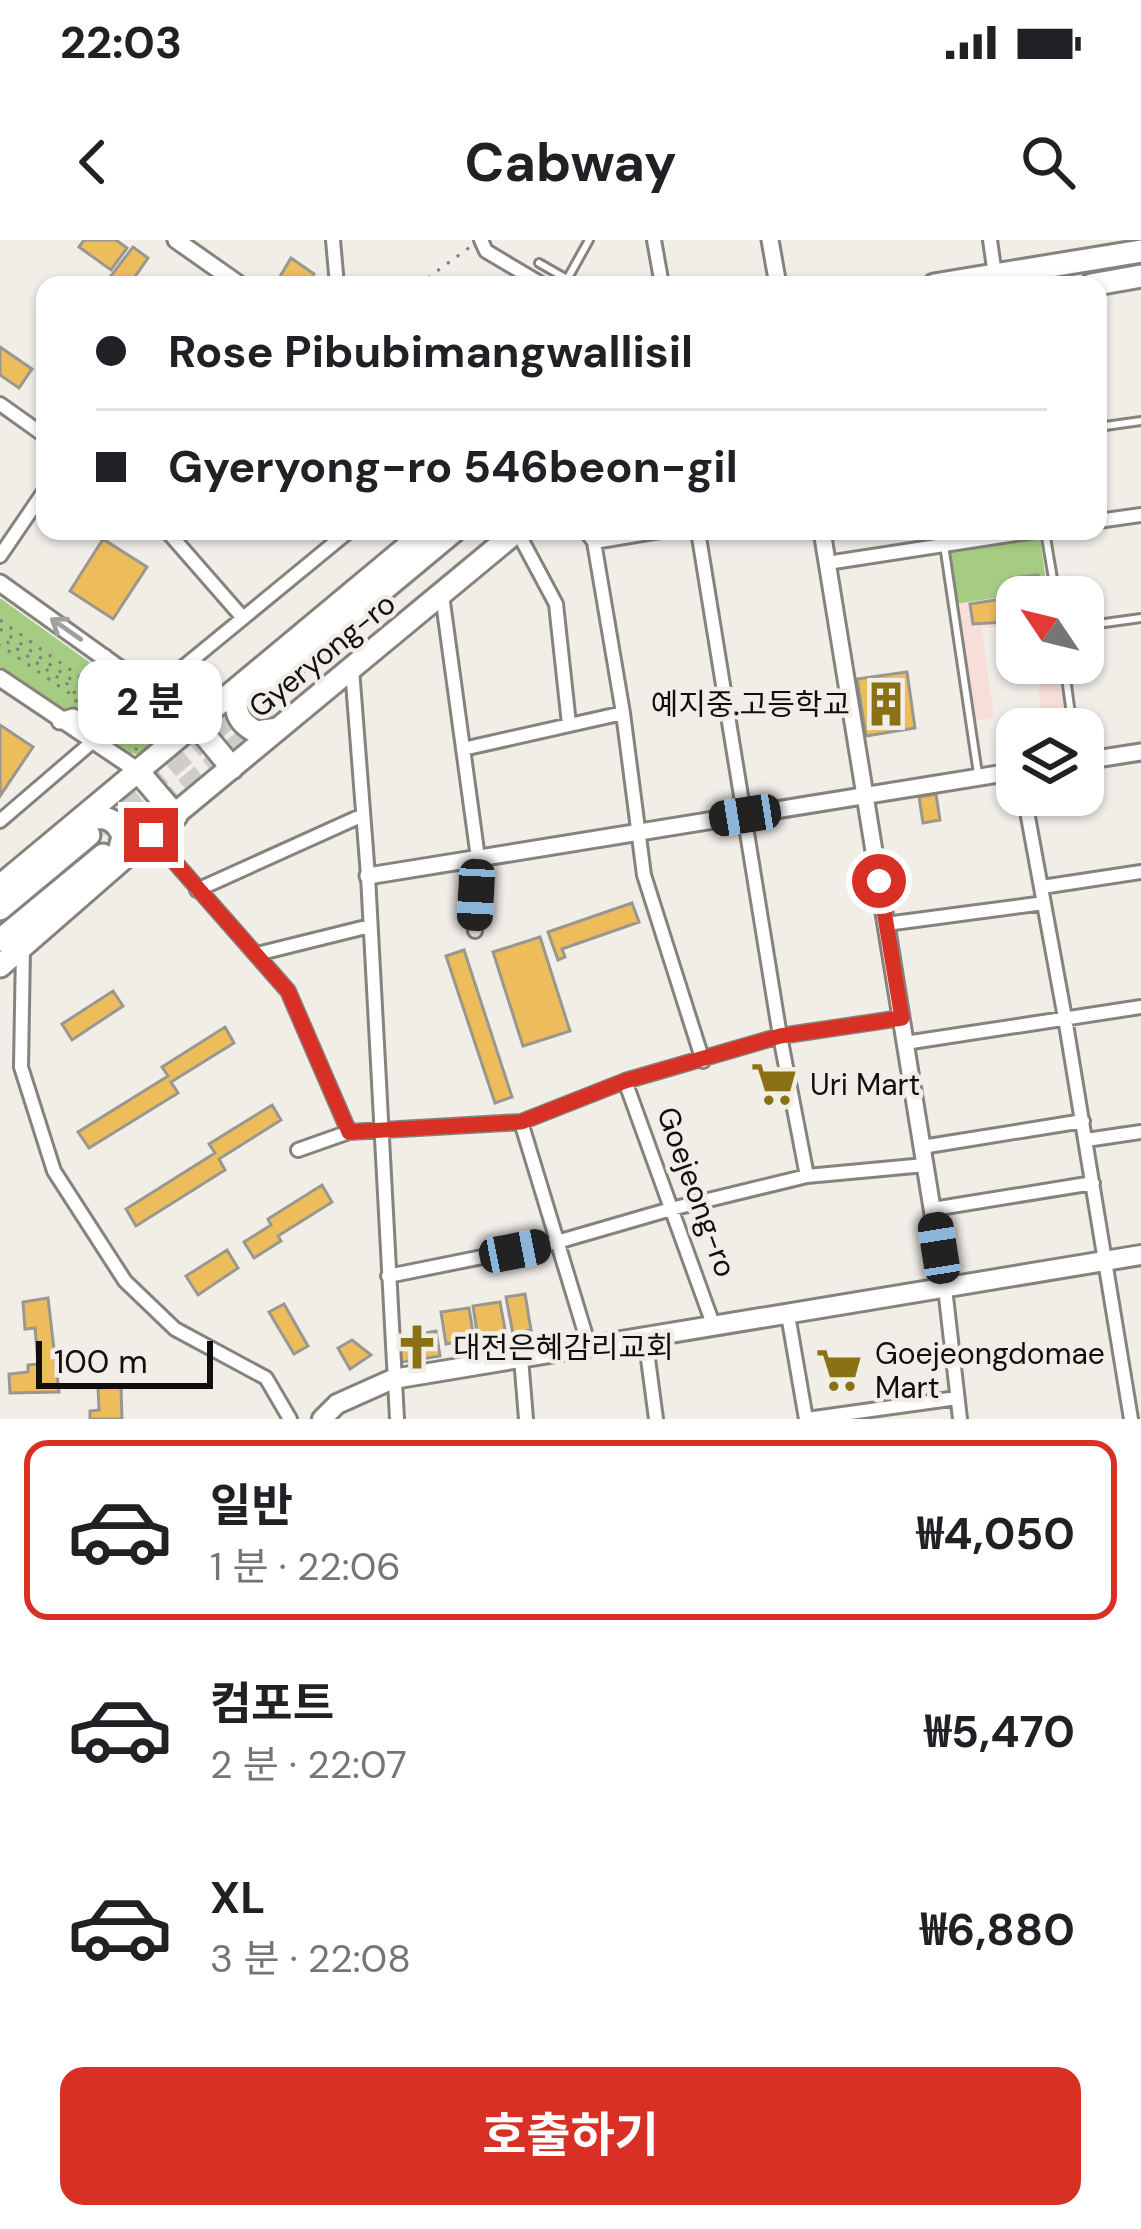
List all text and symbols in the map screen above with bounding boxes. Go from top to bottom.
text: 22:03 [60,13,182,72]
text: Cabway [464,127,677,198]
icon: back [60,129,126,195]
icon: search [1015,129,1081,195]
text: Rose Pibubimangwallisil [168,322,693,381]
text: Gyeryong-ro 546beon-gil [168,437,738,496]
north arrow [996,576,1104,684]
map controls [996,576,1104,816]
street label: Gyeryong-ro [241,584,403,726]
one-way arrow [49,617,83,642]
callout: 2 분 [79,661,223,745]
text: 2 분 [116,676,184,727]
building icon: 예지중.고등학교 [861,679,911,729]
place label: 예지중.고등학교 [651,685,850,724]
button: layers [996,708,1104,816]
car [707,792,783,838]
route end [124,808,178,862]
route start [852,854,906,908]
car [456,858,496,932]
supermarket icon: Uri Mart [749,1059,799,1109]
place label: Uri Mart [810,1065,920,1104]
street label: Goejeong-ro [648,1102,746,1282]
car [916,1210,962,1286]
car [476,1226,554,1276]
church icon: 대전은혜감리교회 [392,1322,442,1372]
place label: 대전은혜감리교회 [453,1328,674,1367]
place label: Goejeongdomae Mart [875,1334,1105,1407]
scale bar [36,1335,213,1388]
text: 100 m [54,1340,148,1383]
supermarket icon: Goejeongdomae Mart [814,1345,864,1395]
icon: car [66,1476,174,1584]
text: 일반 [210,1476,293,1535]
text: ₩4,050 [917,1504,1075,1563]
text: 1 분 · 22:06 [210,1541,401,1592]
icon: car [66,1674,174,1782]
text: 컴포트 [210,1674,334,1733]
text: ₩5,470 [925,1702,1075,1761]
text: 2 분 · 22:07 [210,1739,407,1790]
text: XL [210,1868,265,1927]
icon: car [66,1872,174,1980]
text: ₩6,880 [920,1900,1075,1959]
text: 3 분 · 22:08 [210,1933,411,1984]
button: 호출하기 [60,2067,1081,2205]

